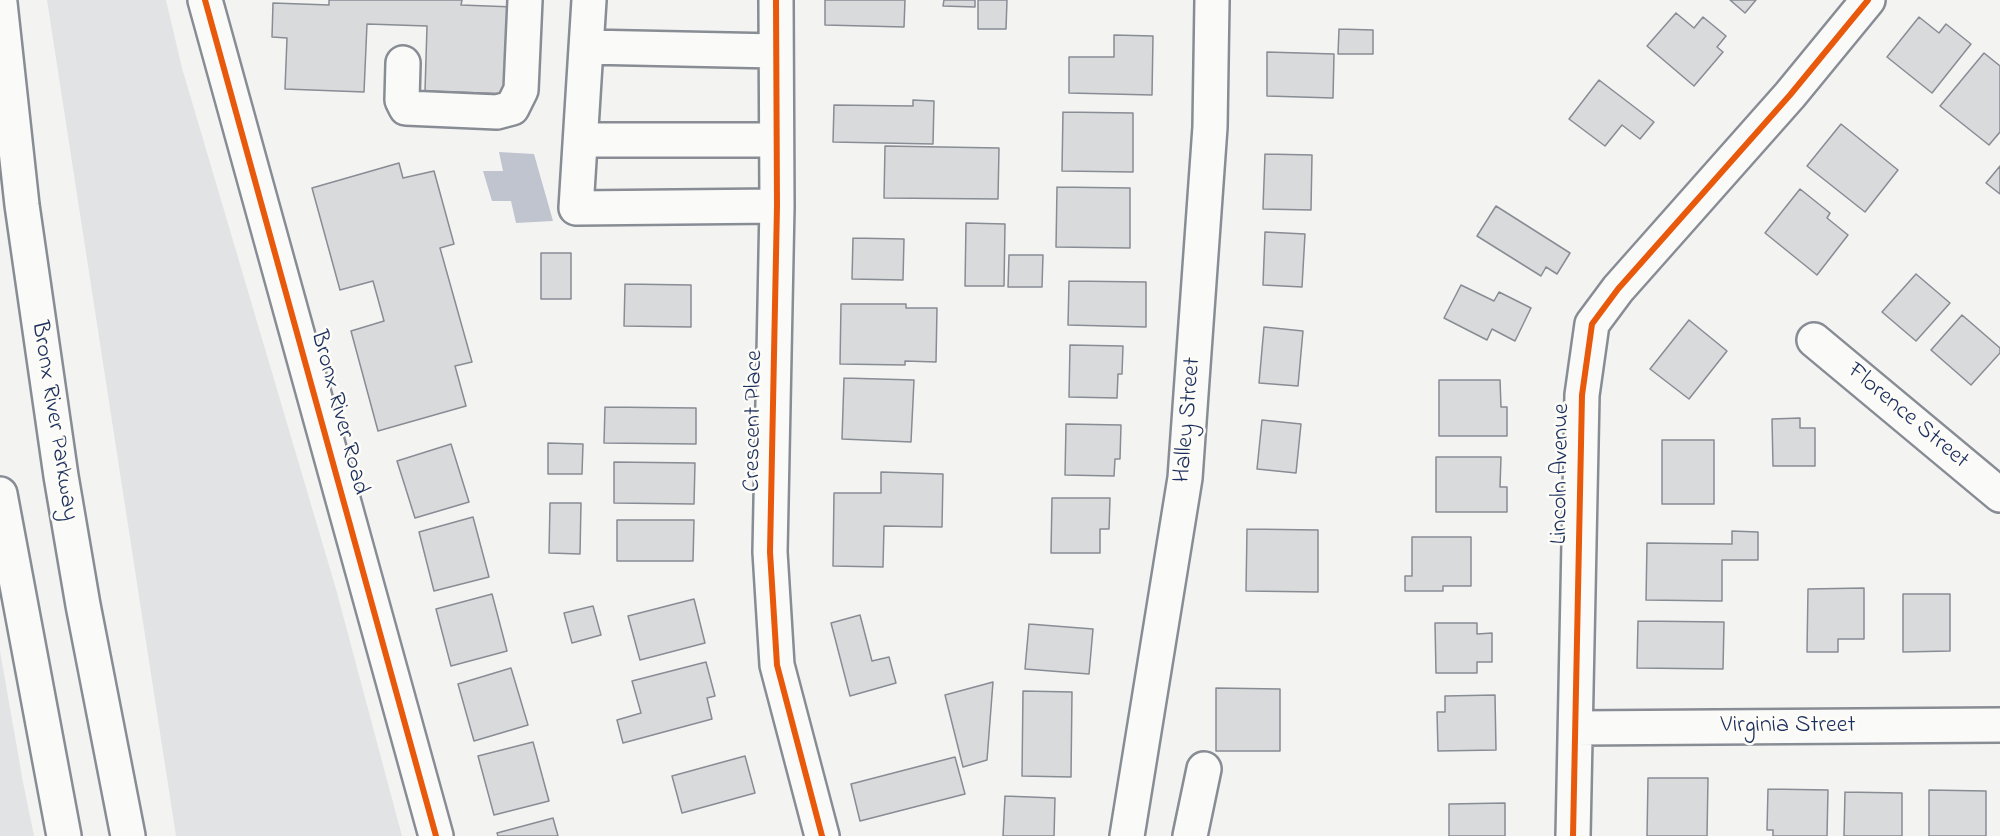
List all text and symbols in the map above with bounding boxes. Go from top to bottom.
street label: Bronx River Parkway [23,319,83,523]
street label: Bronx River Road [302,328,374,498]
street label: Crescent Place [739,350,771,492]
street label: Halley Street [1169,356,1209,484]
street label: Florence Street [1840,358,1974,476]
street label: Lincoln Avenue [1546,403,1578,545]
street label: Virginia Street [1721,713,1855,741]

